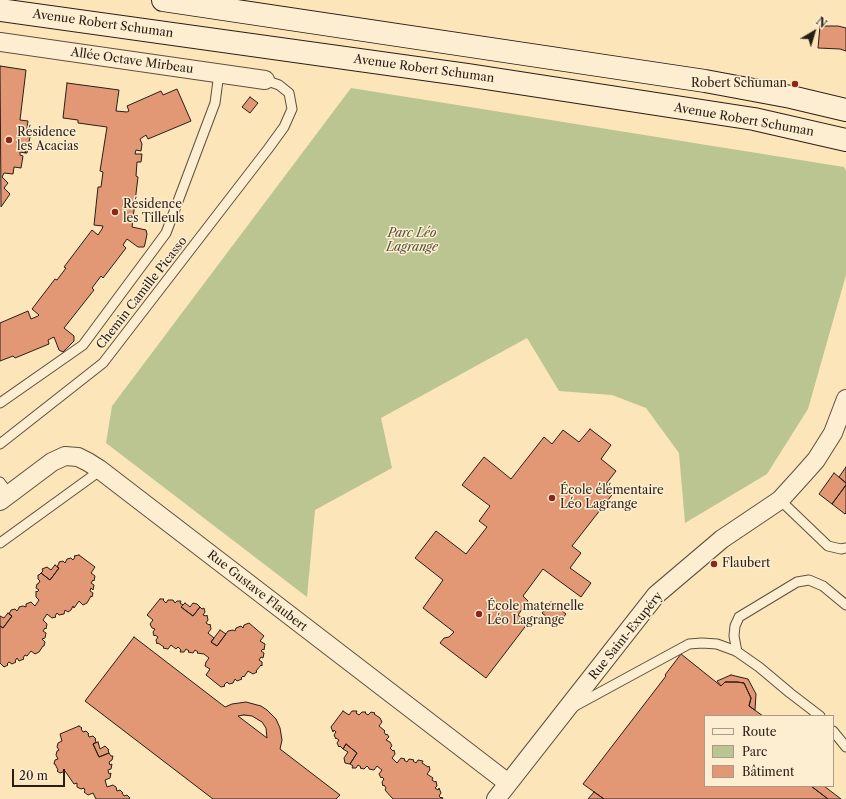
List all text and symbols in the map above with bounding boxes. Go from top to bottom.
street label: Avenue Robert Schuman [32,7,174,41]
north arrow [794,12,834,52]
text: N [813,14,829,31]
street label: Allée Octave Mirbeau [70,45,194,77]
street label: Avenue Robert Schuman [353,52,495,86]
place label: Robert Schuman [691,77,787,91]
marker: Robert Schuman [790,79,800,89]
street label: Avenue Robert Schuman [673,101,815,139]
place label: Résidence les Acacias [17,126,79,154]
marker: Résidence les Acacias [4,135,14,145]
place label: Résidence les Tilleuls [123,198,184,226]
marker: Résidence les Tilleuls [110,207,120,217]
park label: Parc Léo Lagrange [386,227,438,255]
street label: Chemin Camille Picasso [94,234,190,352]
place label: École élémentaire Léo Lagrange [560,484,664,512]
marker: École élémentaire Léo Lagrange [547,493,557,503]
street label: Rue Gustave Flaubert [204,547,310,635]
place label: Flaubert [722,557,770,571]
marker: Flaubert [709,559,719,569]
street label: Rue Saint-Exupéry [586,589,666,683]
place label: École maternelle Léo Lagrange [487,600,584,628]
marker: École maternelle Léo Lagrange [474,609,484,619]
legend [704,715,834,787]
text: Route [742,724,776,739]
text: Parc [742,744,767,759]
scale bar [14,761,67,787]
text: Bâtiment [742,764,794,779]
text: 20 m [19,768,48,783]

